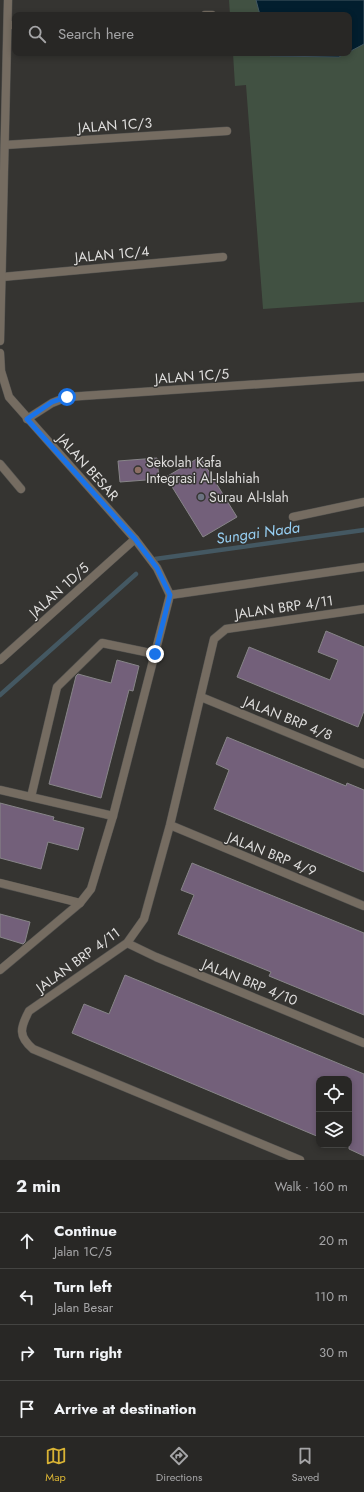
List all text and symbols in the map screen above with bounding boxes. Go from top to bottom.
search box [12,12,352,56]
icon: search [26,23,48,45]
text: Search here [58,23,134,45]
street label: JALAN 1C/3 [75,112,153,138]
street label: JALAN 1C/4 [72,241,150,267]
street label: JALAN 1C/5 [152,363,230,389]
route start [58,388,76,406]
street label: JALAN BESAR [51,428,124,505]
place label: Sekolah Kafa Integrasi Al-Islahiah [146,452,260,488]
marker: Sekolah Kafa Integrasi Al-Islahiah [133,465,143,475]
place label: Surau Al-Islah [209,487,289,507]
marker: Surau Al-Islah [196,492,206,502]
water label: Sungai Nada [215,516,302,550]
street label: JALAN 1D/5 [23,558,93,624]
street label: JALAN BRP 4/11 [232,590,334,624]
route end [146,645,164,663]
street label: JALAN BRP 4/8 [239,690,335,745]
street label: JALAN BRP 4/9 [223,826,320,881]
street label: JALAN BRP 4/11 [30,923,124,998]
street label: JALAN BRP 4/10 [197,953,301,1010]
map controls [316,1076,352,1148]
button: locate [316,1076,352,1112]
button: layers [316,1112,352,1148]
text: 2 min [16,1174,61,1198]
text: Walk · 160 m [275,1177,348,1196]
text: Continue [54,1220,117,1242]
icon: ahead [16,1230,38,1252]
text: 20 m [319,1231,348,1250]
text: Jalan 1C/5 [54,1242,112,1261]
text: Turn left [54,1276,112,1298]
icon: left [16,1286,38,1308]
text: 110 m [314,1287,348,1306]
text: Jalan Besar [54,1298,113,1317]
icon: right [16,1342,38,1364]
text: Turn right [54,1342,122,1364]
text: 30 m [319,1343,348,1362]
icon: arrive [16,1398,38,1420]
text: Arrive at destination [54,1398,196,1420]
tab: Map [45,1445,67,1485]
tab: Directions [156,1445,202,1485]
tab: Saved [292,1445,319,1485]

